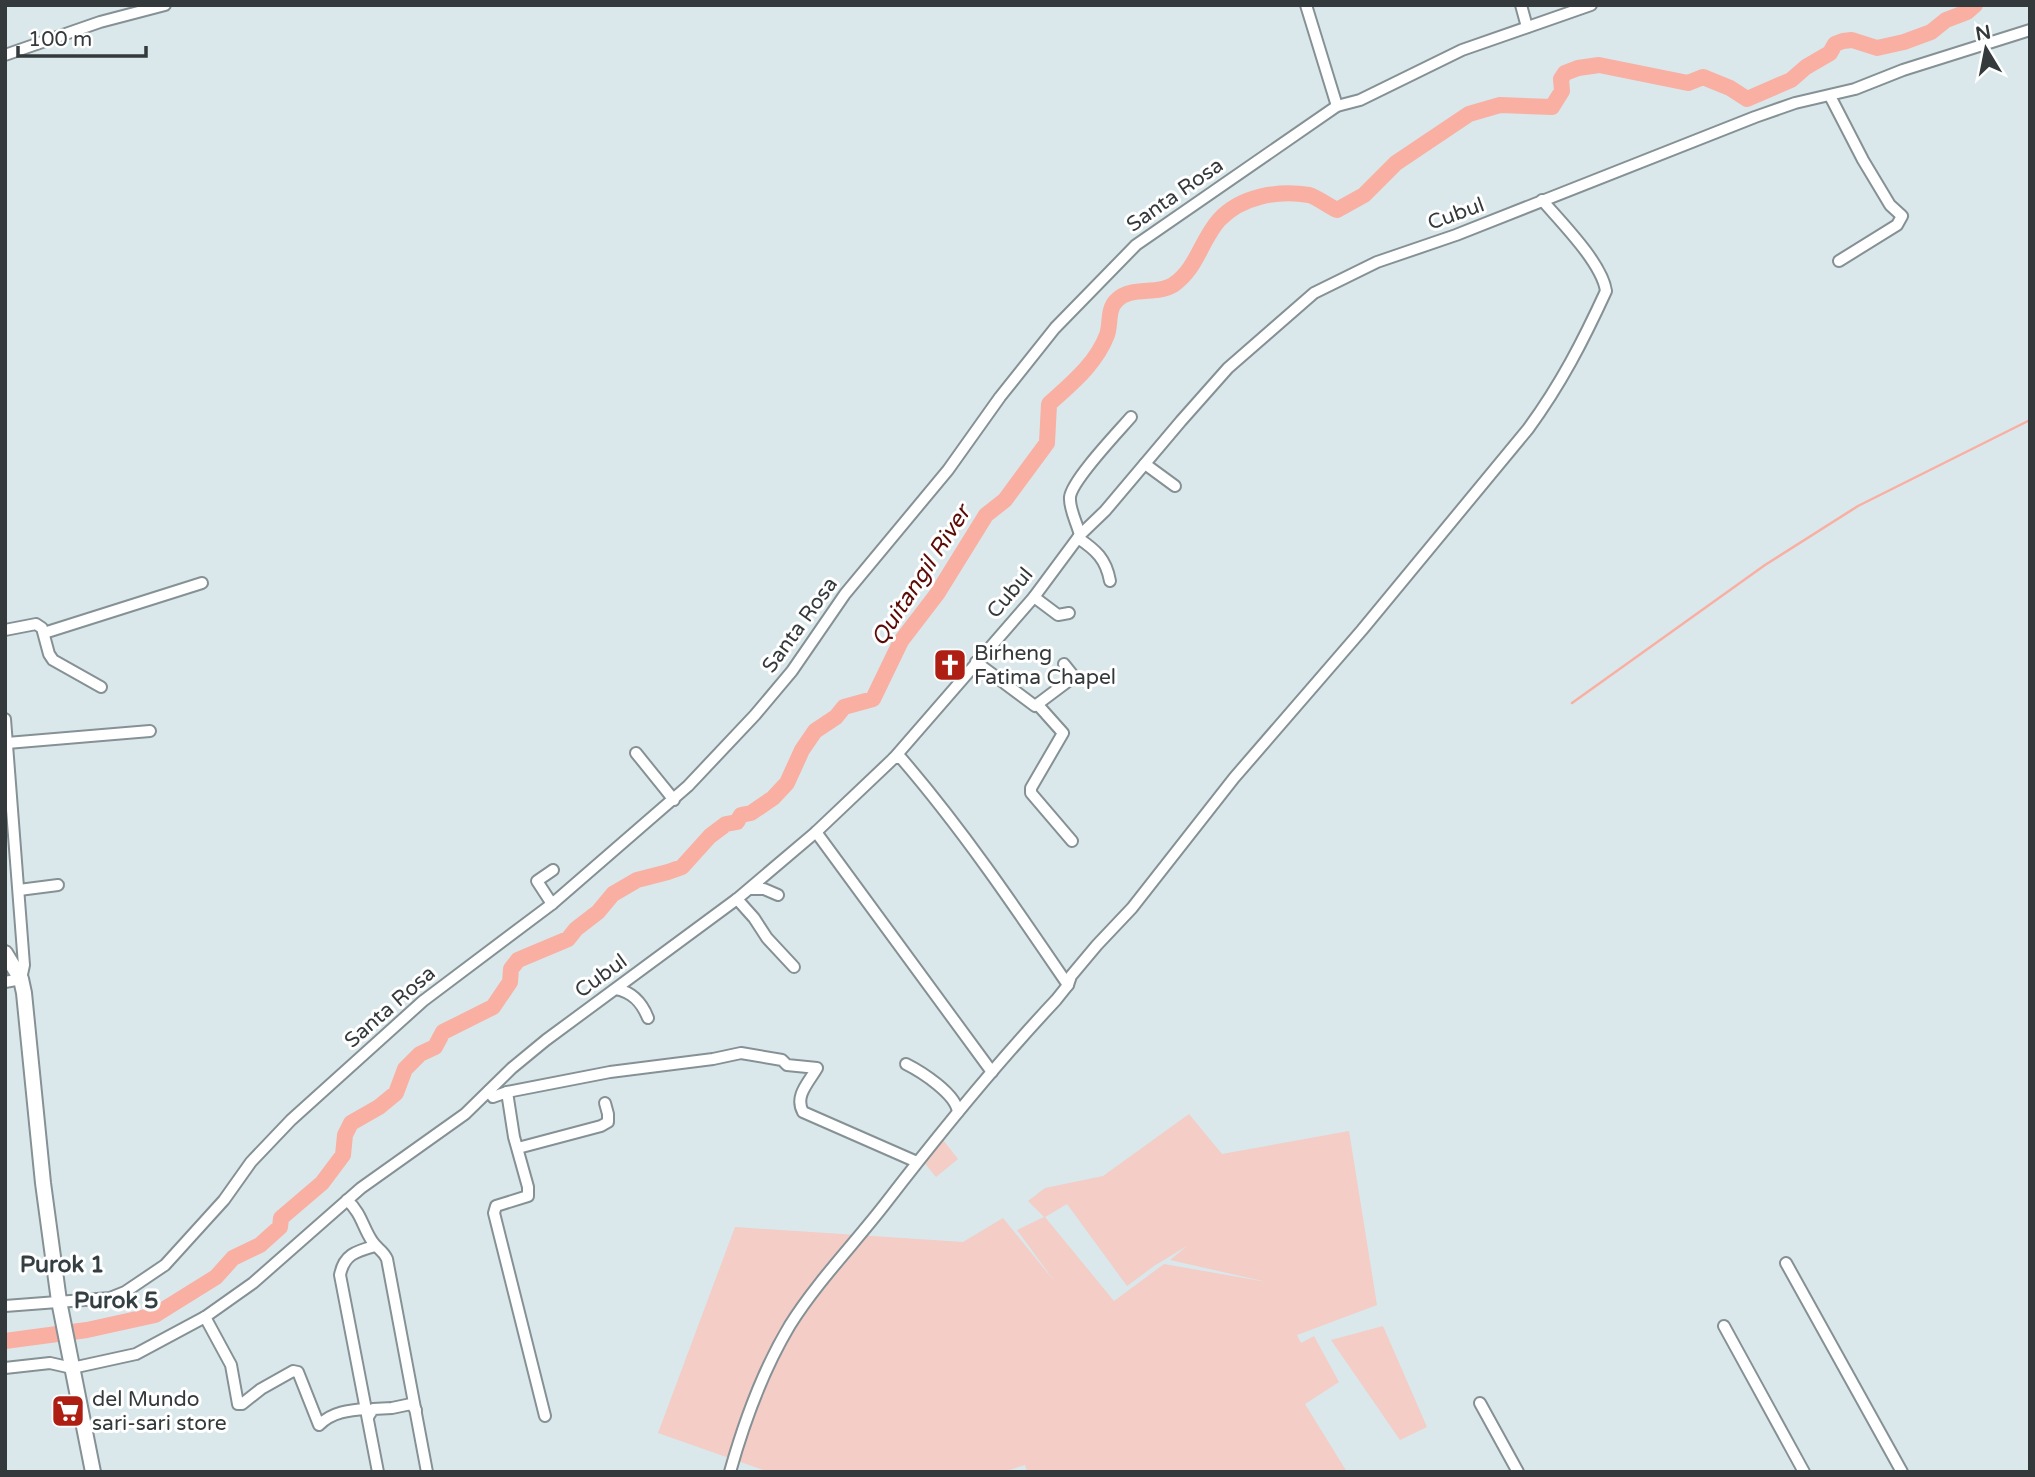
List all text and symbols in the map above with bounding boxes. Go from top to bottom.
scale bar [18,14,145,58]
north arrow [1951,14,2021,84]
text: N [1974,21,1993,45]
text: 100 m [28,27,92,52]
street label: Santa Rosa [1122,153,1228,237]
street label: Cubul [1424,192,1488,236]
water label: Quitangil River [865,498,979,651]
street label: Cubul [982,563,1038,623]
street label: Santa Rosa [757,572,843,678]
place label: Birheng Fatima Chapel [974,641,1116,690]
church icon: Birheng Fatima Chapel [931,646,969,684]
street label: Cubul [570,949,632,1003]
street label: Santa Rosa [339,961,441,1053]
district label: Purok 1 [20,1251,104,1279]
district label: Purok 5 [74,1287,158,1315]
place label: del Mundo sari-sari store [92,1387,227,1436]
supermarket icon: del Mundo sari-sari store [49,1392,87,1430]

